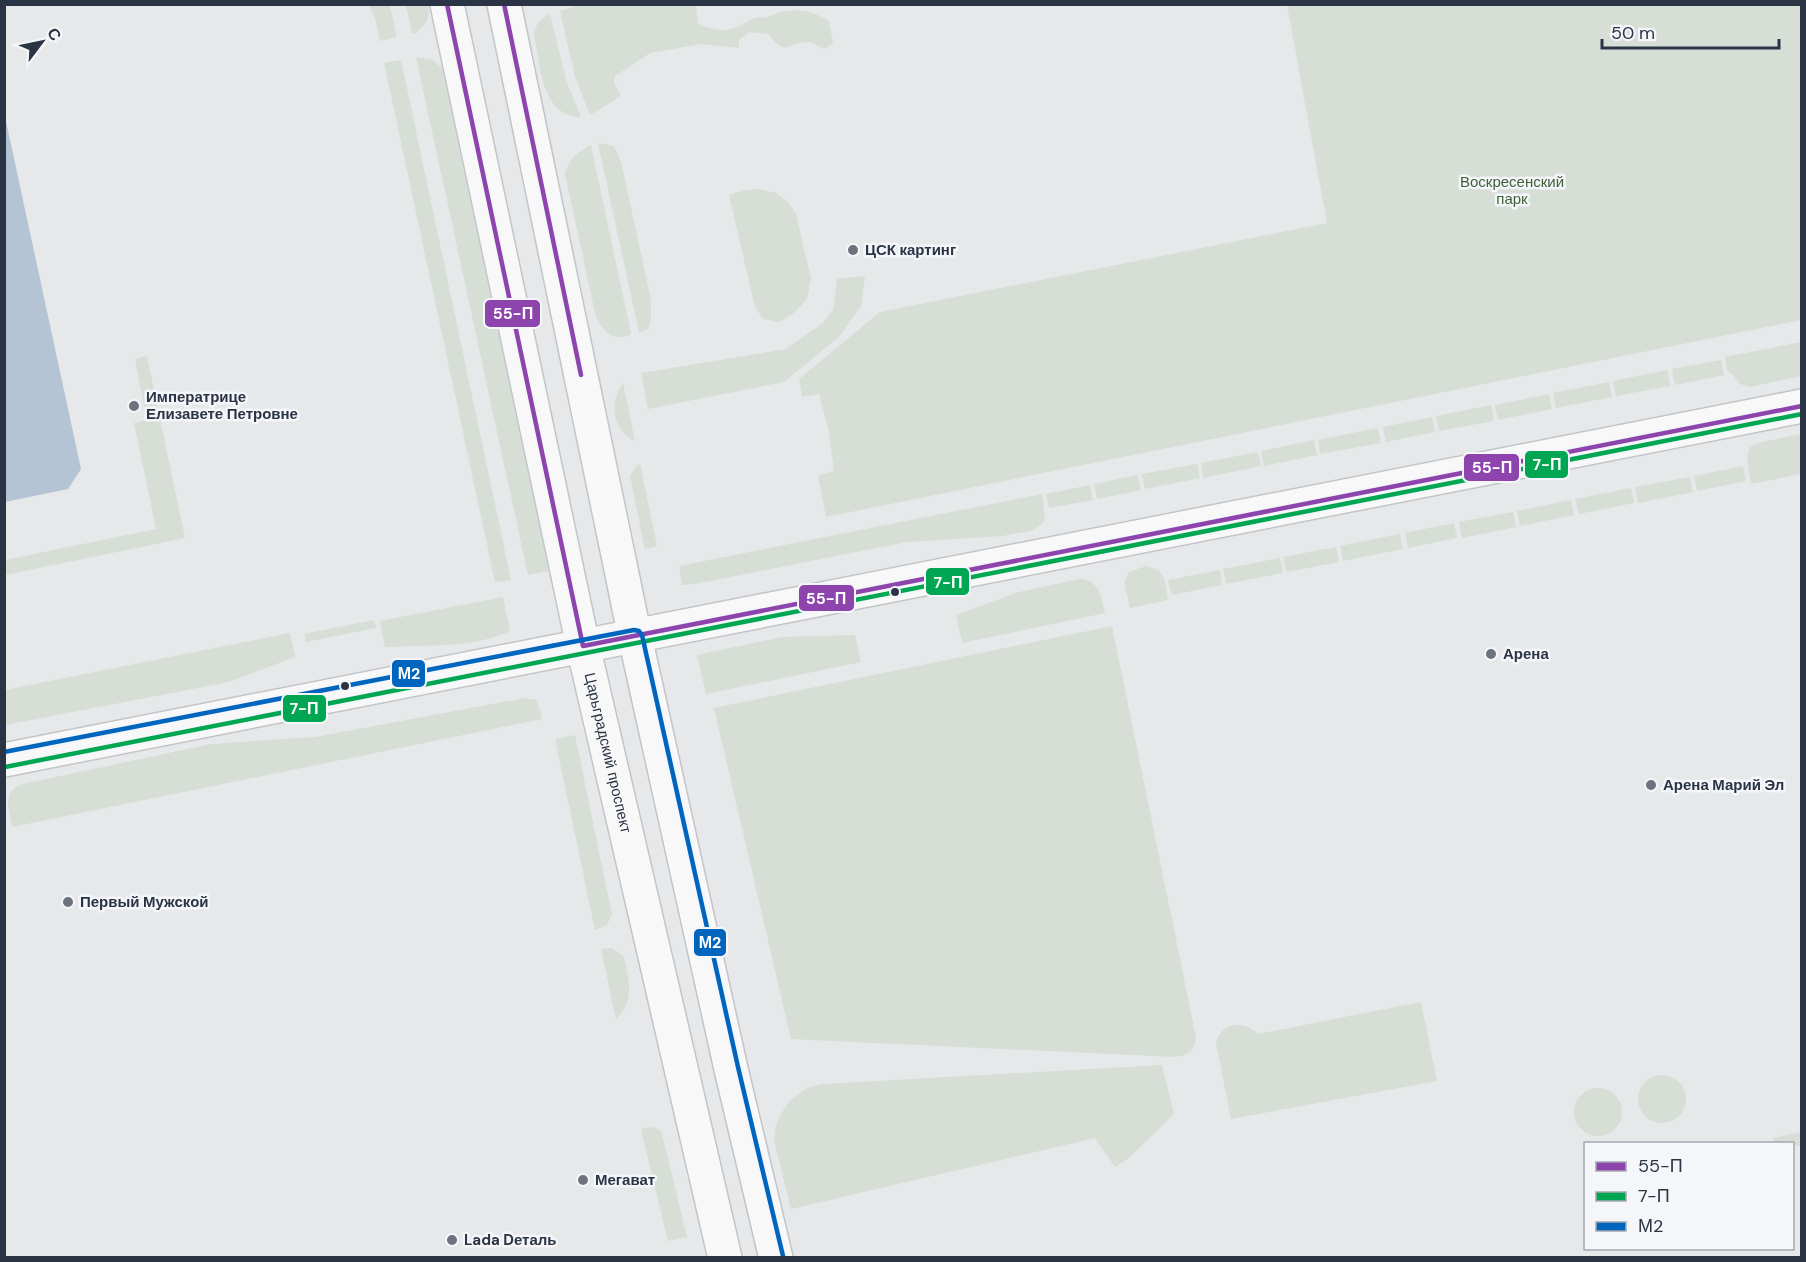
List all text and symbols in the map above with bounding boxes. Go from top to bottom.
north arrow [12,12,72,72]
scale bar [1602,12,1779,50]
text: 50 m [1611,21,1655,45]
text: С [42,24,66,45]
park label: Воскресенский парк [1460,172,1564,209]
place label: ЦСК картинг [865,240,956,260]
marker: ЦСК картинг [846,243,860,257]
line badge: 55-П [484,299,541,328]
text: 55-П [493,303,533,324]
place label: Императрице Елизавете Петровне [146,387,298,424]
marker: Императрице Елизавете Петровне [127,399,141,413]
line badge: 7-П [1524,450,1569,479]
line badge: 55-П [1463,453,1520,482]
text: 7-П [1532,454,1562,475]
text: 55-П [1472,457,1512,478]
line badge: 7-П [925,567,970,596]
text: 7-П [933,572,963,593]
line badge: 55-П [798,584,855,612]
unlabelled marker [889,586,901,598]
text: 55-П [806,588,846,609]
place label: Арена [1503,644,1549,664]
marker: Арена [1484,647,1498,661]
line badge: М2 [391,659,426,688]
text: М2 [398,663,420,684]
street label: Царьградский проспект [580,671,636,835]
unlabelled marker [339,680,351,692]
line badge: 7-П [282,694,327,723]
text: 7-П [289,698,319,719]
place label: Арена Марий Эл [1663,775,1784,795]
marker: Арена Марий Эл [1644,778,1658,792]
place label: Первый Мужской [80,892,209,912]
marker: Первый Мужской [61,895,75,909]
line badge: М2 [693,928,727,957]
text: М2 [699,932,721,953]
legend [1584,1142,1794,1250]
text: 55-П [1638,1154,1683,1178]
place label: Мегават [595,1170,655,1190]
marker: Мегават [576,1173,590,1187]
text: 7-П [1638,1184,1670,1208]
text: М2 [1638,1214,1663,1238]
place label: Lada Dеталь [464,1230,557,1250]
marker: Lada Dеталь [445,1233,459,1247]

